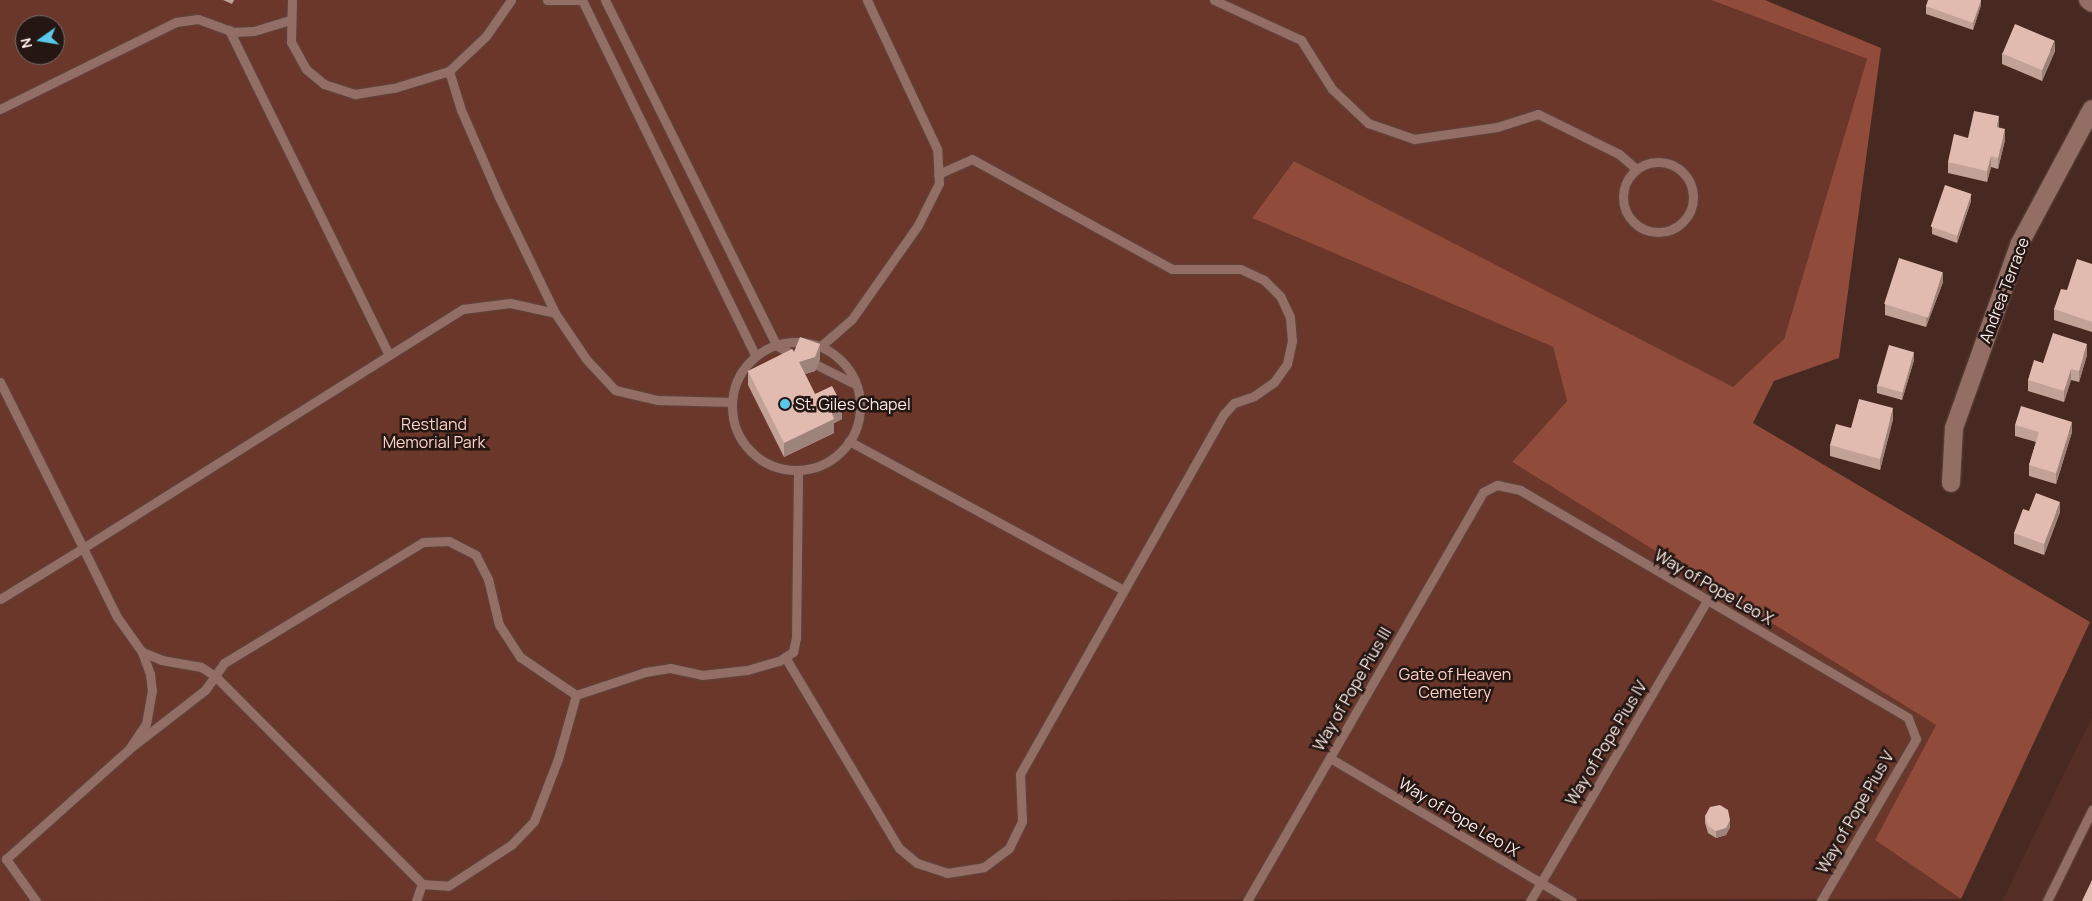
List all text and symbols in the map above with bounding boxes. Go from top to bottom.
north arrow [15,15,65,65]
text: N [15,36,36,50]
street label: Andrea Terrace [1975,234,2033,346]
place label: St. Giles Chapel [795,394,911,414]
marker: St. Giles Chapel [779,398,791,410]
park label: Restland Memorial Park [383,414,485,452]
street label: Way of Pope Leo X [1651,545,1777,629]
street label: Way of Pope Pius III [1309,624,1395,754]
park label: Gate of Heaven Cemetery [1399,664,1511,702]
street label: Way of Pope Pius IV [1561,677,1651,809]
street label: Way of Pope Pius V [1812,747,1898,877]
street label: Way of Pope Leo IX [1395,773,1523,861]

